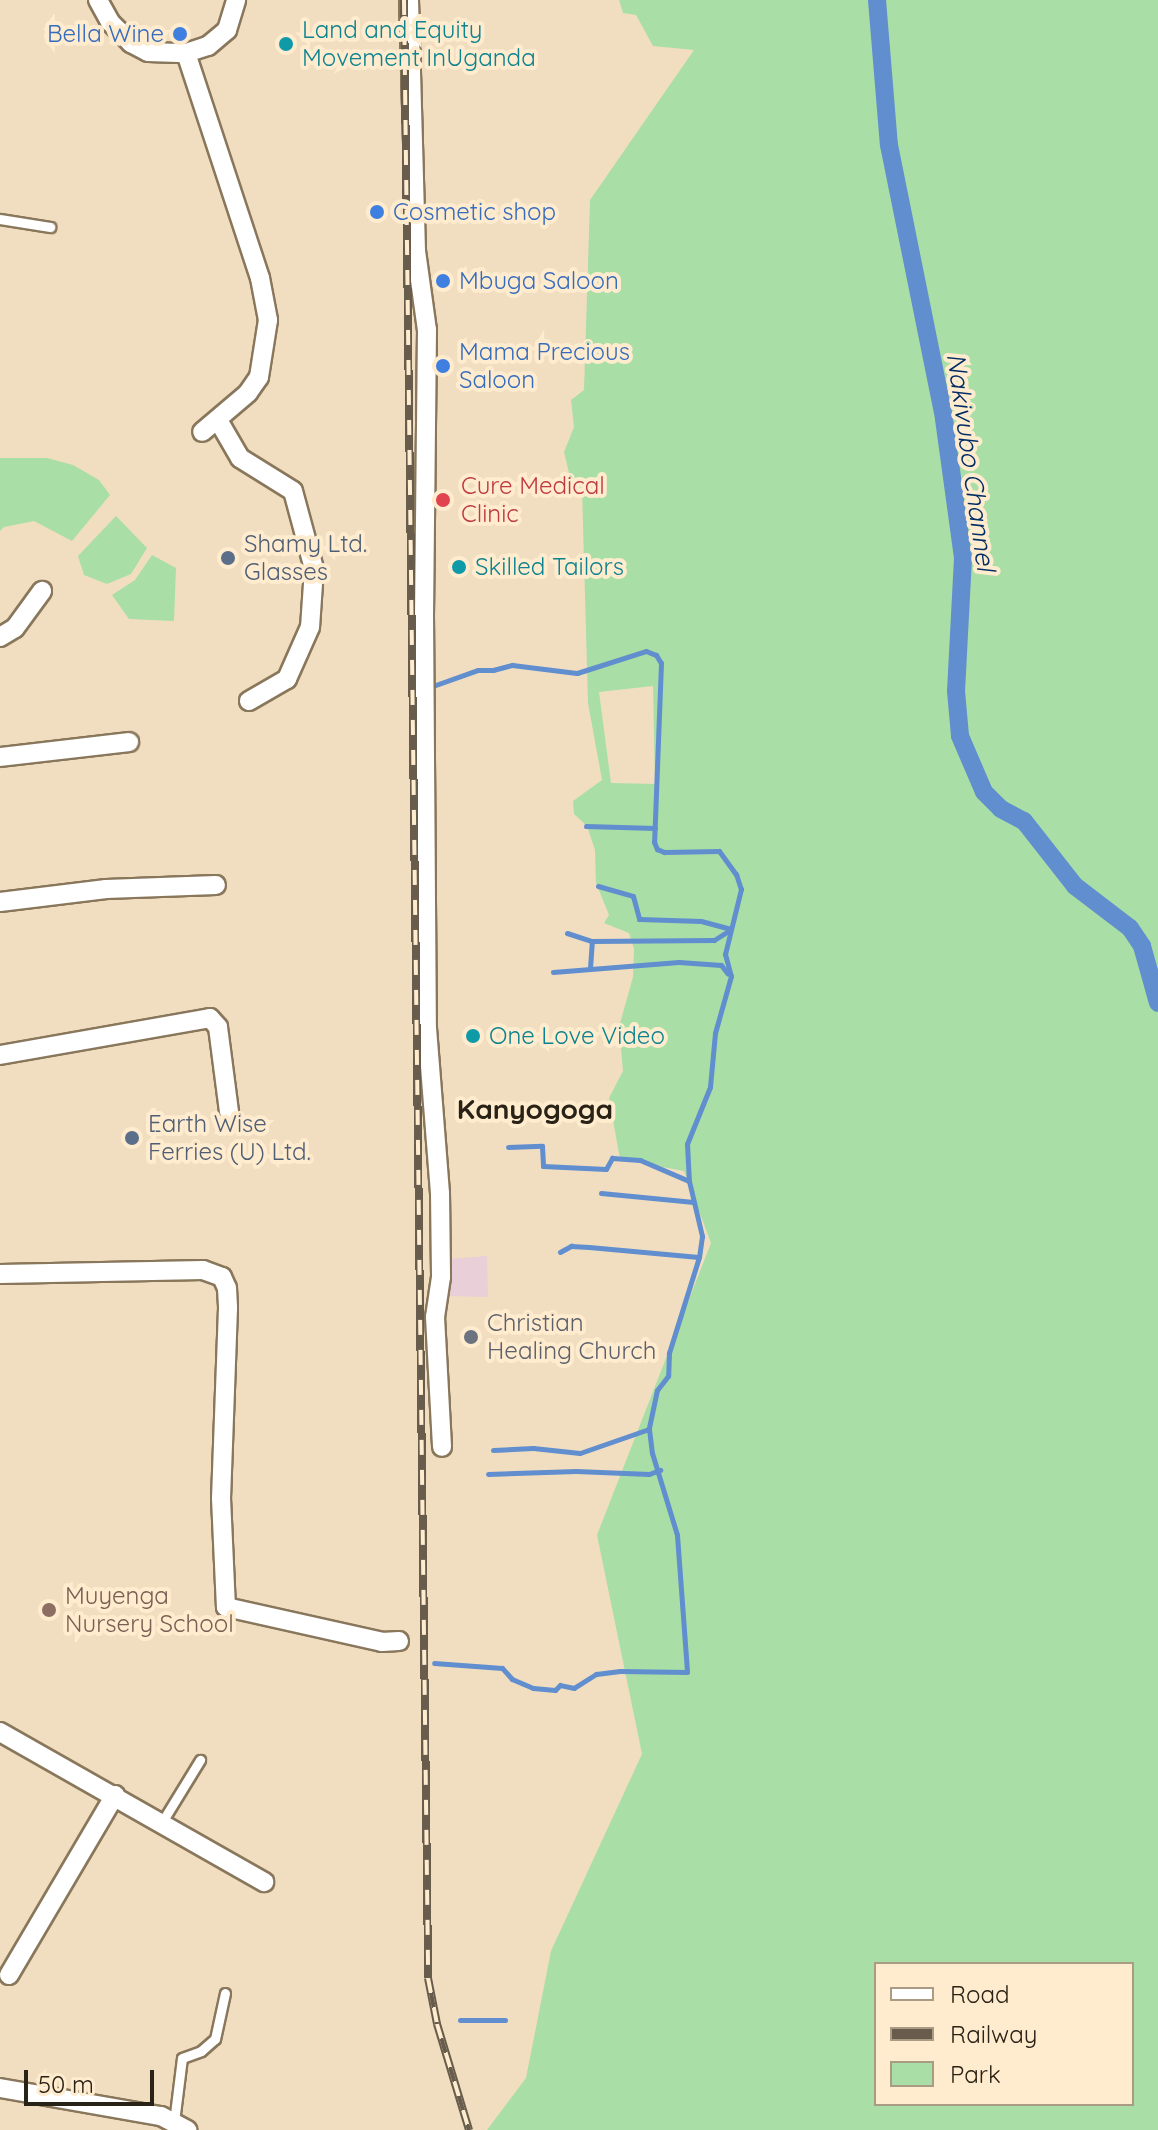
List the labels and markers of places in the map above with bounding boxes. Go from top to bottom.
place label: Land and Equity Movement InUganda [302,16,536,72]
place label: Bella Wine [47,20,164,48]
marker: Bella Wine [171,25,189,43]
marker: Land and Equity Movement InUganda [277,35,295,53]
place label: Cosmetic shop [393,198,556,226]
marker: Cosmetic shop [368,203,386,221]
place label: Mbuga Saloon [459,267,619,295]
marker: Mbuga Saloon [434,272,452,290]
place label: Mama Precious Saloon [459,338,630,394]
marker: Mama Precious Saloon [434,357,452,375]
place label: Cure Medical Clinic [461,472,605,528]
marker: Cure Medical Clinic [432,489,454,511]
place label: Shamy Ltd. Glasses [244,530,367,586]
marker: Shamy Ltd. Glasses [219,549,237,567]
place label: Skilled Tailors [475,553,624,581]
marker: Skilled Tailors [450,558,468,576]
place label: One Love Video [489,1022,665,1050]
marker: One Love Video [464,1027,482,1045]
place label: Earth Wise Ferries (U) Ltd. [148,1110,311,1166]
marker: Earth Wise Ferries (U) Ltd. [123,1129,141,1147]
place label: Christian Healing Church [487,1309,656,1365]
marker: Christian Healing Church [462,1328,480,1346]
place label: Muyenga Nursery School [65,1582,234,1638]
marker: Muyenga Nursery School [40,1601,58,1619]

